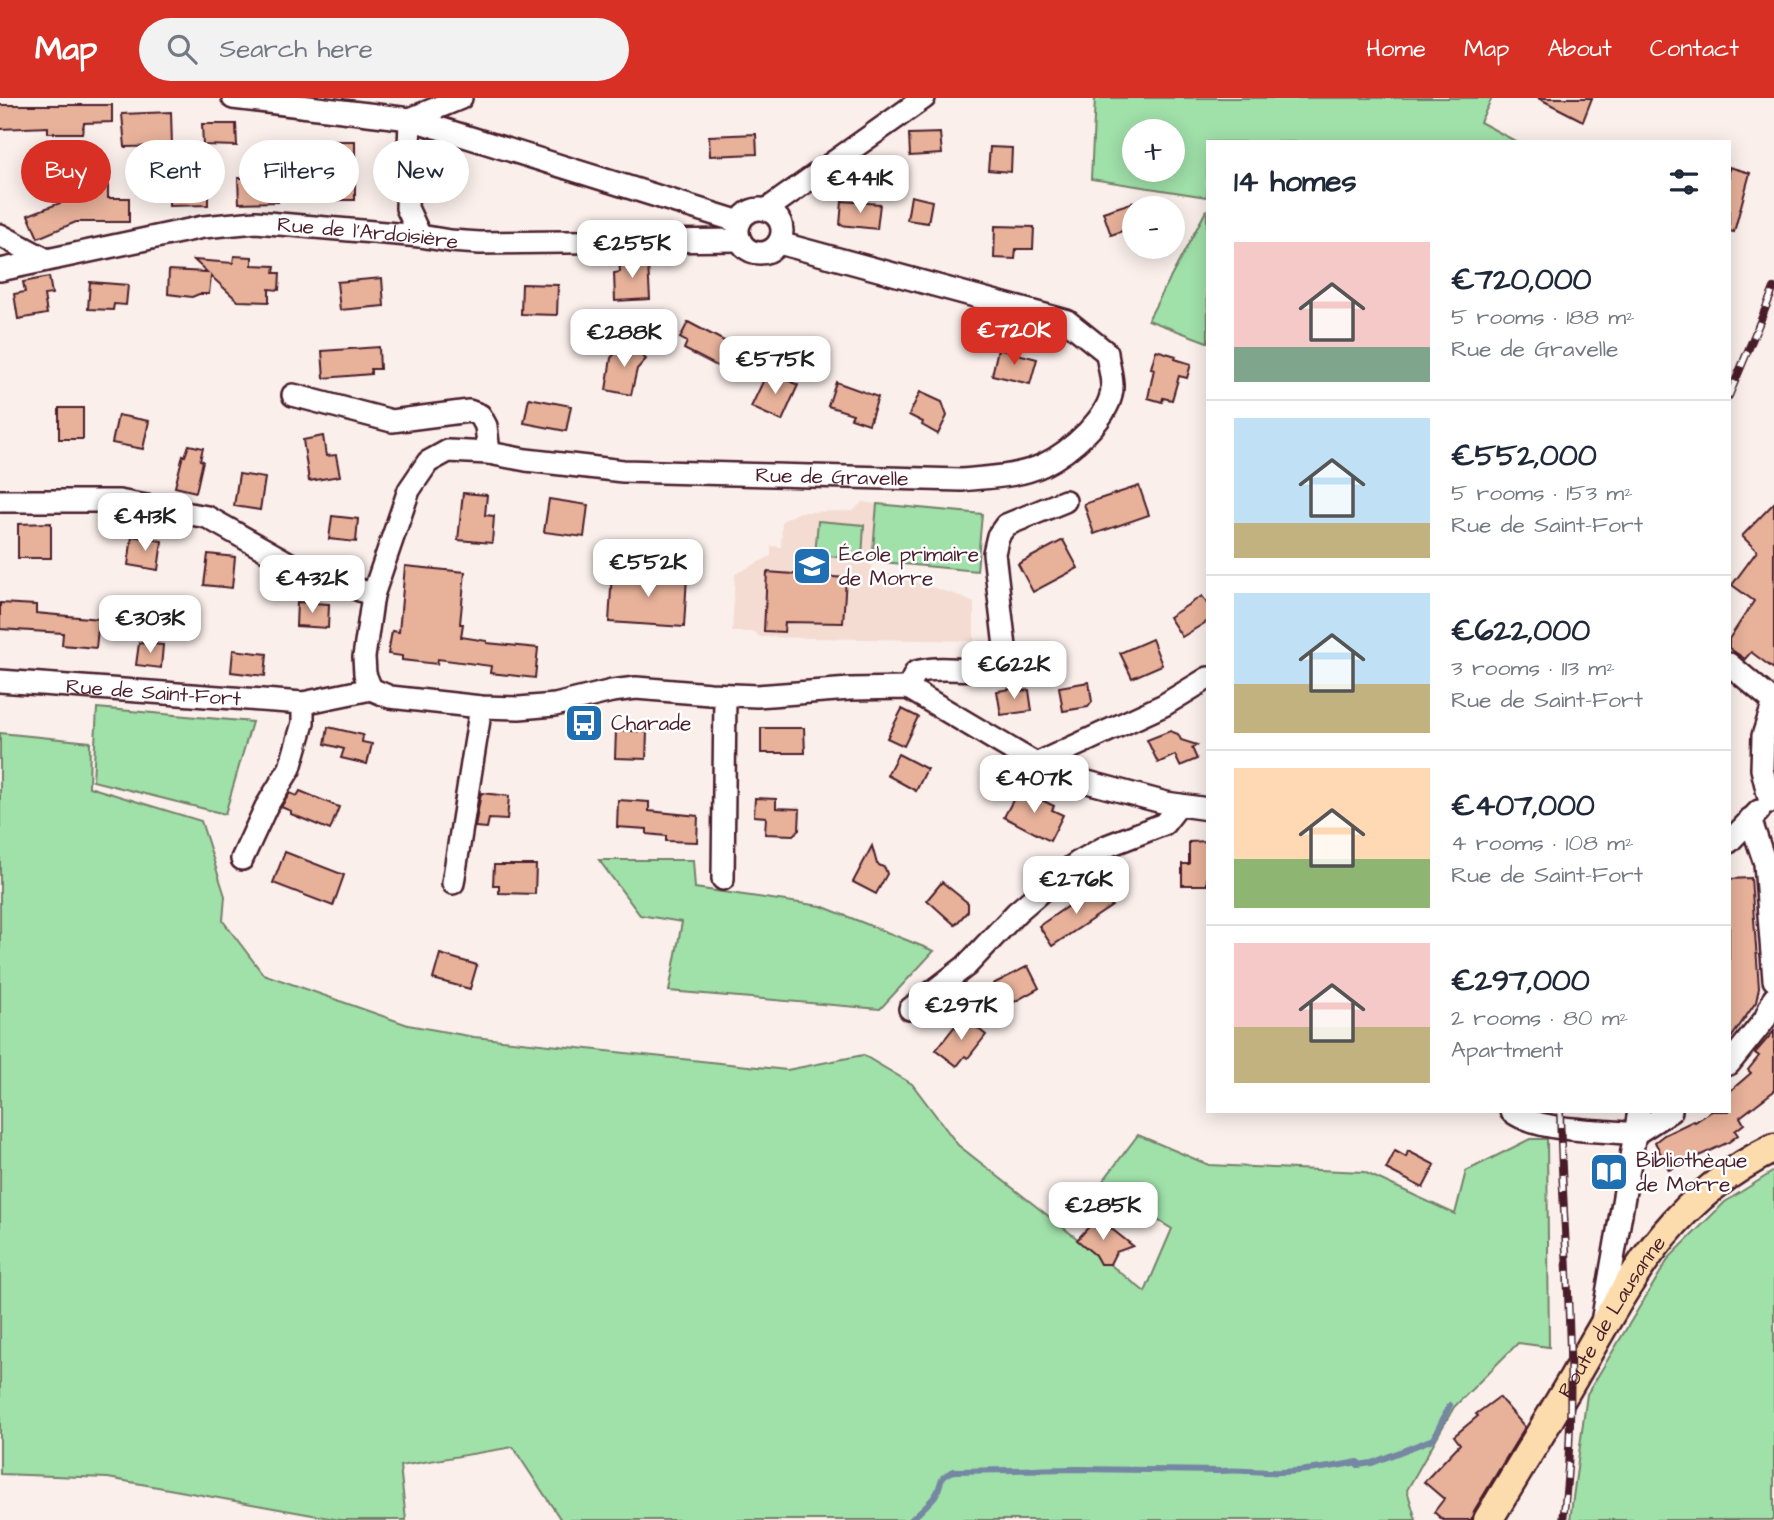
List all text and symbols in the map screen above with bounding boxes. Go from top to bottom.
search box [139,18,629,81]
text: Map [35,26,97,72]
icon: search [163,30,201,68]
text: Search here [219,31,373,67]
text: Home [1366,32,1426,66]
text: Map [1464,32,1509,66]
text: About [1547,32,1612,66]
text: Contact [1650,32,1739,66]
map controls [1122,119,1185,259]
button: + [1122,119,1185,182]
chip: Buy [21,140,111,203]
chip: Rent [125,140,225,203]
chip: Filters [239,140,359,203]
chip: New [373,140,469,203]
pin: €441K [811,156,909,215]
text: 14 homes [1234,161,1357,203]
text: €441K [827,162,893,194]
icon: filters [1665,163,1703,201]
button: − [1122,196,1185,259]
street label: Rue de l'Ardoisière [276,209,459,256]
pin: €255K [583,220,681,280]
text: €255K [593,227,671,259]
text: €720,000 [1451,259,1592,301]
icon: home [1290,270,1374,354]
text: 5 rooms · 188 m² [1451,301,1635,333]
pin: €720K [965,308,1063,367]
pin: €288K [575,310,673,369]
text: €720K [977,314,1051,346]
text: €288K [586,316,662,348]
text: Rue de Gravelle [1451,333,1619,365]
pin: €575K [726,336,824,396]
text: €575K [736,343,814,375]
text: €552,000 [1451,435,1597,477]
icon: home [1290,446,1374,530]
street label: Rue de Gravelle [755,460,909,493]
text: 5 rooms · 153 m² [1451,477,1633,509]
pin: €413K [96,494,194,553]
text: €413K [114,500,176,532]
text: Rue de Saint-Fort [1451,509,1643,541]
pin: €552K [599,540,697,599]
place label: École primaire de Morre [839,540,979,593]
school or university icon: École primaire de Morre [791,545,833,587]
text: €552K [609,546,687,578]
pin: €432K [263,556,361,615]
text: €432K [276,562,348,594]
pin: €303K [101,596,199,655]
text: €303K [115,602,185,634]
text: €622,000 [1451,610,1590,652]
icon: home [1290,621,1374,705]
pin: €622K [965,642,1063,701]
text: €622K [978,648,1050,680]
text: 3 rooms · 113 m² [1451,652,1615,684]
street label: Rue de Saint-Fort [65,671,243,713]
text: Rue de Saint-Fort [1451,684,1643,716]
bus stop icon: Charade [563,702,605,744]
place label: Charade [611,709,691,738]
pin: €407K [985,756,1083,815]
text: €407K [996,762,1072,794]
text: €407,000 [1451,785,1595,827]
icon: home [1290,796,1374,880]
text: 4 rooms · 108 m² [1451,827,1634,859]
pin: €276K [1027,856,1125,916]
text: Rue de Saint-Fort [1451,859,1643,891]
text: €276K [1039,863,1113,895]
text: €297,000 [1451,960,1590,1002]
icon: home [1290,971,1374,1055]
pin: €297K [912,982,1010,1042]
text: €297K [925,989,997,1021]
text: 2 rooms · 80 m² [1451,1002,1628,1034]
text: Apartment [1451,1034,1563,1066]
place label: Bibliothèque de Morre [1636,1146,1747,1199]
library icon: Bibliothèque de Morre [1588,1151,1630,1193]
pin: €285K [1054,1182,1152,1242]
text: €285K [1065,1189,1141,1221]
street label: Route de Lausanne [1550,1229,1672,1403]

